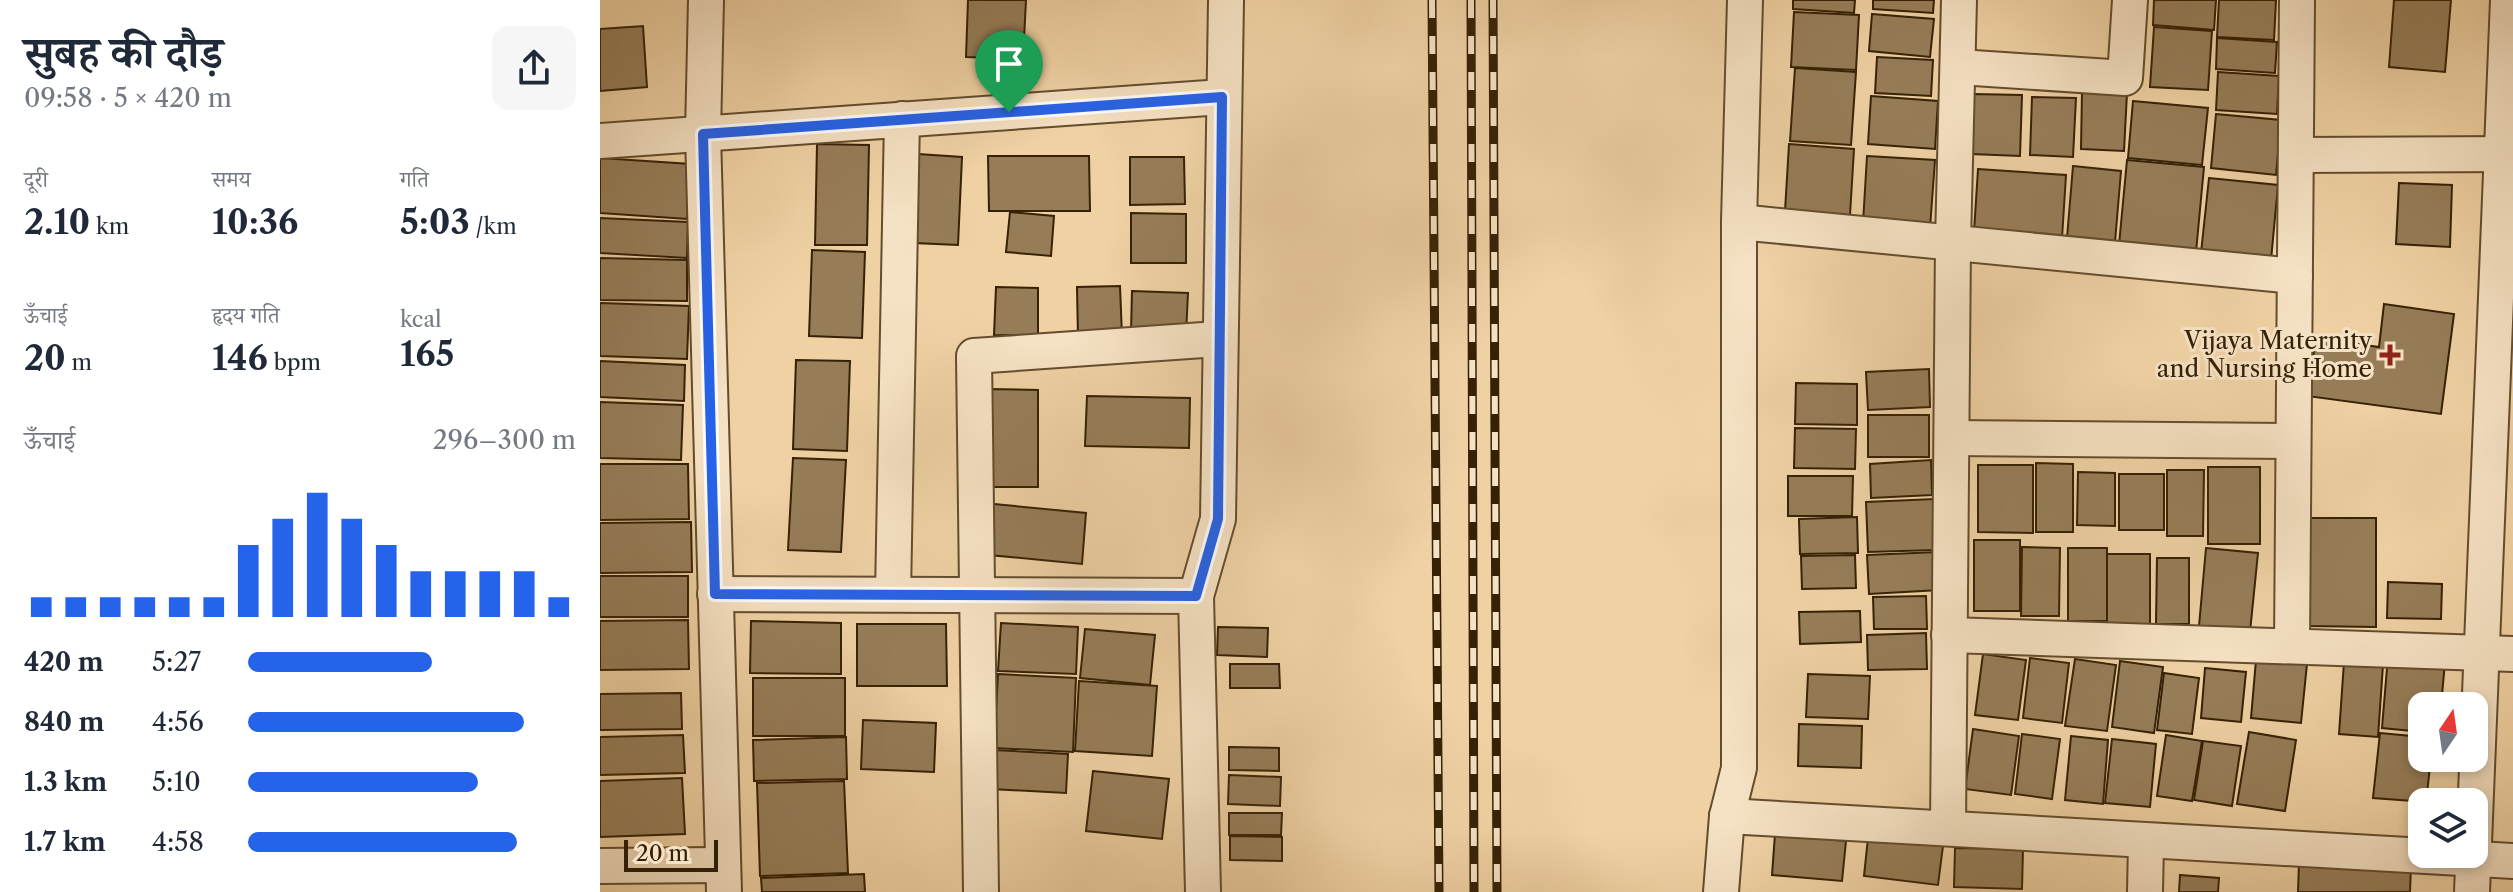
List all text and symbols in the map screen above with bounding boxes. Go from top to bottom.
text: सुबह की दौड़ [24,25,223,79]
button: share [492,26,576,110]
pin [975,30,1043,112]
icon: arrive [987,42,1031,86]
text: 09:58 · 5 × 420 m [24,82,232,114]
text: दूरी [24,166,48,193]
text: समय [212,166,251,193]
text: गति [400,166,429,193]
text: 2.10 [24,201,90,243]
text: 10:36 [212,201,298,243]
text: 5:03 [400,201,470,243]
text: km [90,213,129,240]
text: /km [470,213,517,240]
text: ऊँचाई [24,302,67,329]
text: हृदय गति [212,302,280,329]
text: kcal [400,306,442,333]
place label: Vijaya Maternity and Nursing Home [2157,326,2373,383]
text: 165 [400,333,454,375]
text: 20 [24,337,66,379]
text: 146 [212,337,268,379]
marker: Vijaya Maternity and Nursing Home [2379,344,2401,366]
text: m [66,349,92,376]
text: bpm [268,349,321,376]
text: ऊँचाई [24,424,75,456]
text: 296–300 m [433,424,576,456]
text: 420 m [24,646,104,678]
text: 5:27 [152,646,201,678]
north arrow [2408,692,2488,772]
map controls [2408,692,2488,868]
text: 840 m [24,706,104,738]
text: 4:56 [152,706,204,738]
text: 1.3 km [24,766,107,798]
text: 5:10 [152,766,201,798]
button: layers [2408,788,2488,868]
text: 1.7 km [24,826,106,858]
text: 4:58 [152,826,204,858]
scale bar [624,836,718,872]
text: 20 m [636,840,689,867]

